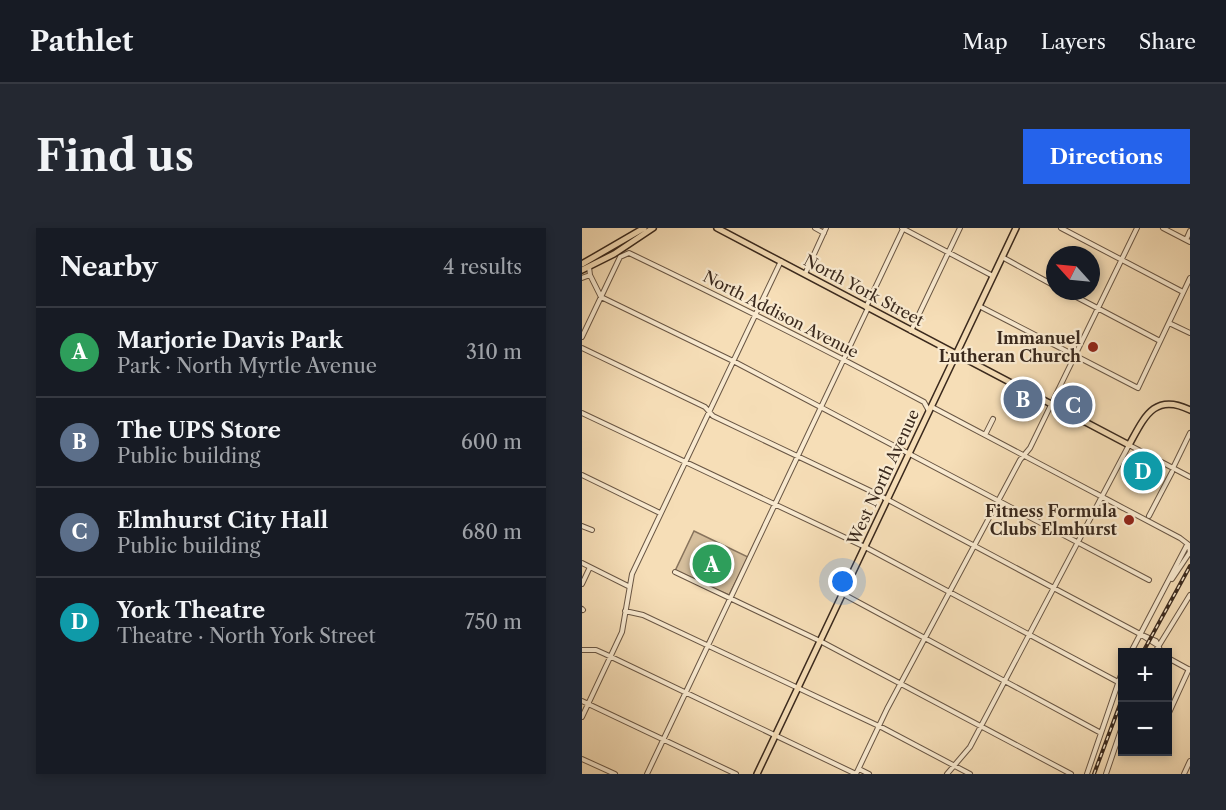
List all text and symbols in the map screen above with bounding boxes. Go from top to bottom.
text: Pathlet [30,24,133,58]
text: Map [963,29,1008,54]
text: Layers [1041,29,1106,54]
text: Share [1139,29,1196,54]
button: Directions [1023,129,1190,184]
text: Find us [36,130,194,182]
north arrow [1046,246,1100,300]
street label: North York Street [800,250,928,330]
text: Nearby [60,251,158,283]
text: 4 results [443,255,522,279]
street label: North Addison Avenue [700,266,862,362]
text: Marjorie Davis Park [117,327,343,354]
place label: Immanuel Lutheran Church [939,328,1081,366]
text: A [72,340,87,364]
text: 310 m [466,340,522,364]
marker: Immanuel Lutheran Church [1086,340,1100,354]
text: Park · North Myrtle Avenue [117,354,377,378]
pin: B [1004,376,1042,422]
pin: C [1054,382,1092,428]
street label: West North Avenue [842,406,923,549]
text: The UPS Store [117,417,281,444]
text: B [72,430,87,454]
text: 600 m [461,430,522,454]
text: Public building [117,444,260,468]
pin: D [1124,448,1162,494]
place label: Fitness Formula Clubs Elmhurst [985,501,1118,539]
text: Elmhurst City Hall [117,507,328,534]
marker: Fitness Formula Clubs Elmhurst [1122,513,1136,527]
text: C [71,520,88,544]
text: 680 m [462,520,522,544]
text: Public building [117,534,260,558]
pin: A [692,542,732,586]
your location [828,567,857,596]
text: York Theatre [117,597,265,624]
text: D [71,610,88,634]
text: 750 m [465,610,522,634]
text: Theatre · North York Street [117,624,376,648]
map controls [1118,648,1172,756]
button: + [1118,648,1172,702]
button: − [1118,702,1172,756]

